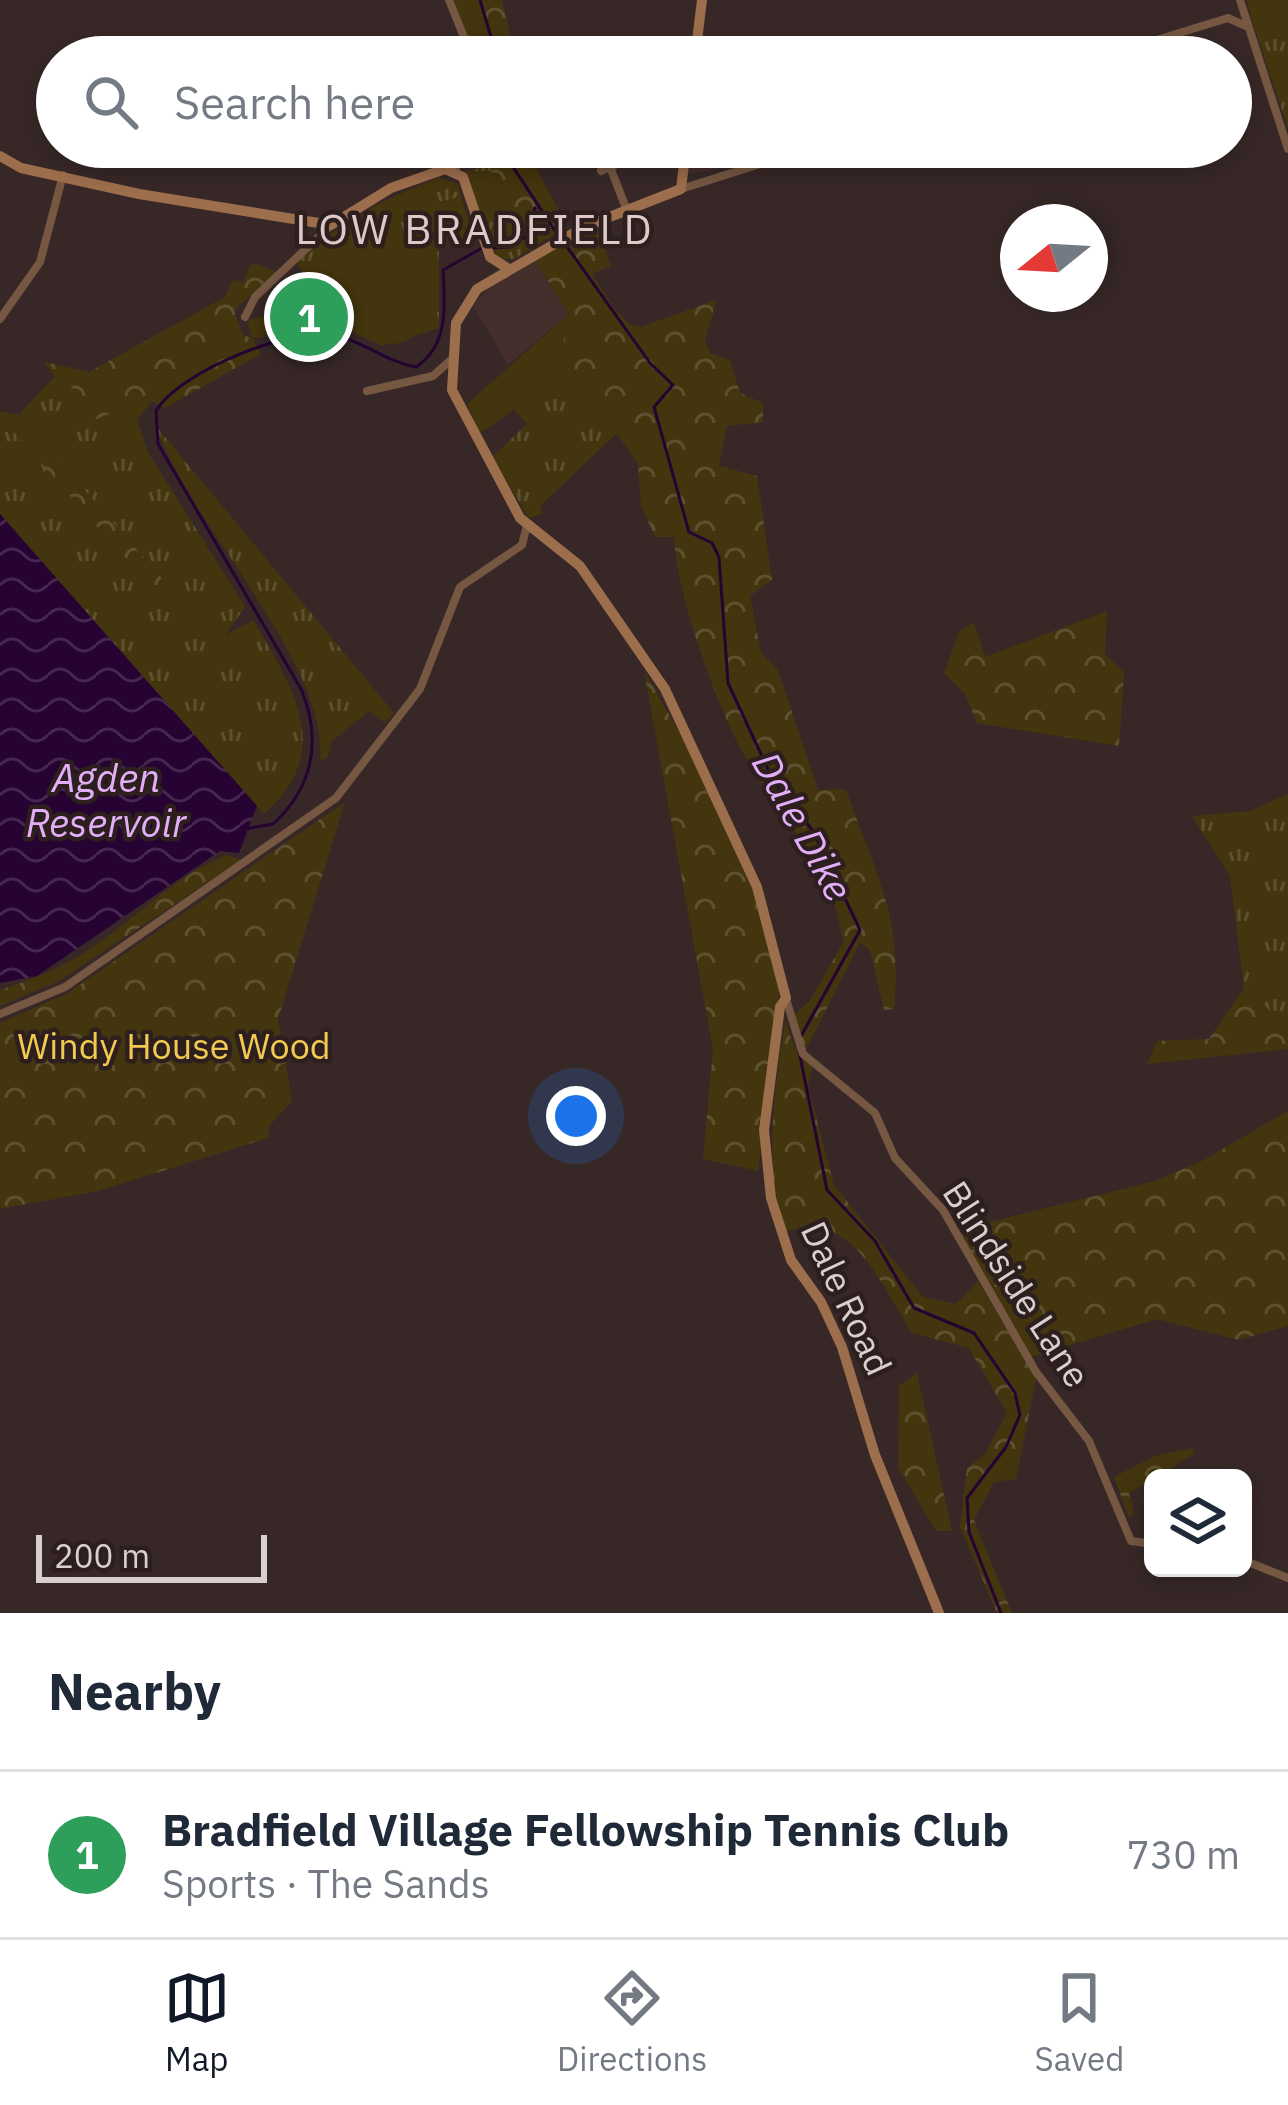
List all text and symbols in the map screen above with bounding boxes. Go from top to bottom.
search box [36,36,1252,168]
icon: search [78,69,144,135]
text: Search here [174,73,415,131]
district label: LOW BRADFIELD [295,201,655,256]
north arrow [1000,204,1108,312]
pin: 1 [270,272,348,362]
water label: Dale Dike [741,742,865,910]
water label: Agden Reservoir [26,752,188,848]
park label: Windy House Wood [17,1022,331,1069]
your location [546,1086,606,1146]
street label: Blindside Lane [933,1172,1101,1396]
street label: Dale Road [791,1214,903,1382]
map controls [1144,1469,1252,1577]
button: layers [1144,1469,1252,1577]
scale bar [36,1529,267,1582]
text: 200 m [54,1534,150,1577]
text: Nearby [48,1658,221,1724]
text: Bradfield Village Fellowship Tennis Club [162,1800,1009,1858]
text: 1 [75,1829,99,1880]
text: 730 m [1127,1829,1240,1880]
text: Sports · The Sands [162,1858,490,1909]
tab: Map [164,1965,230,2080]
tab: Directions [557,1965,707,2080]
tab: Saved [1035,1965,1124,2080]

